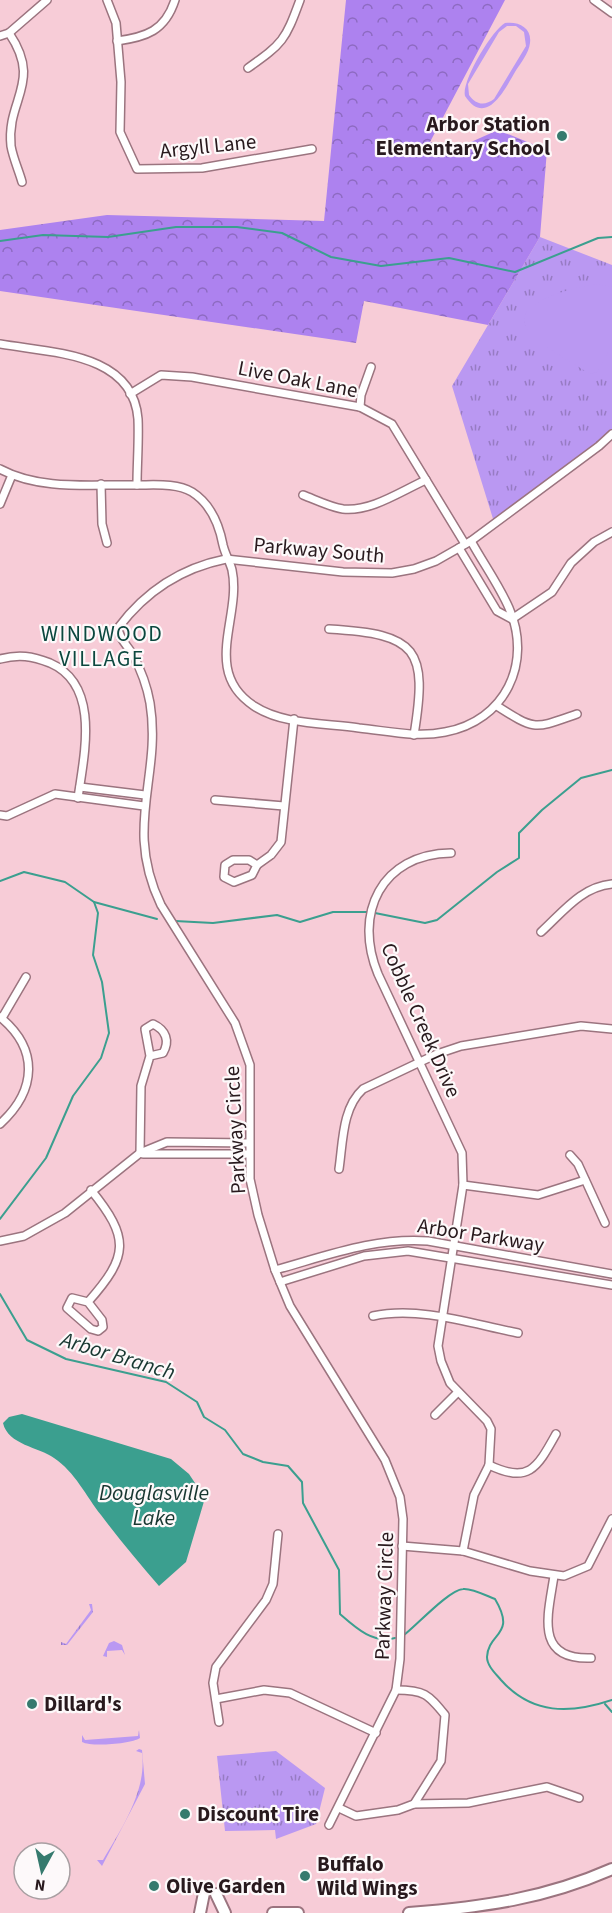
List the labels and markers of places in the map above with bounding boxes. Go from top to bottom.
place label: Arbor Station Elementary School [376,109,550,163]
marker: Arbor Station Elementary School [555,129,569,143]
place label: Dillard's [44,1689,122,1719]
marker: Dillard's [25,1697,39,1711]
place label: Discount Tire [197,1799,319,1829]
marker: Discount Tire [178,1807,192,1821]
place label: Buffalo Wild Wings [317,1849,418,1903]
marker: Buffalo Wild Wings [298,1869,312,1883]
place label: Olive Garden [166,1871,286,1901]
marker: Olive Garden [147,1879,161,1893]

